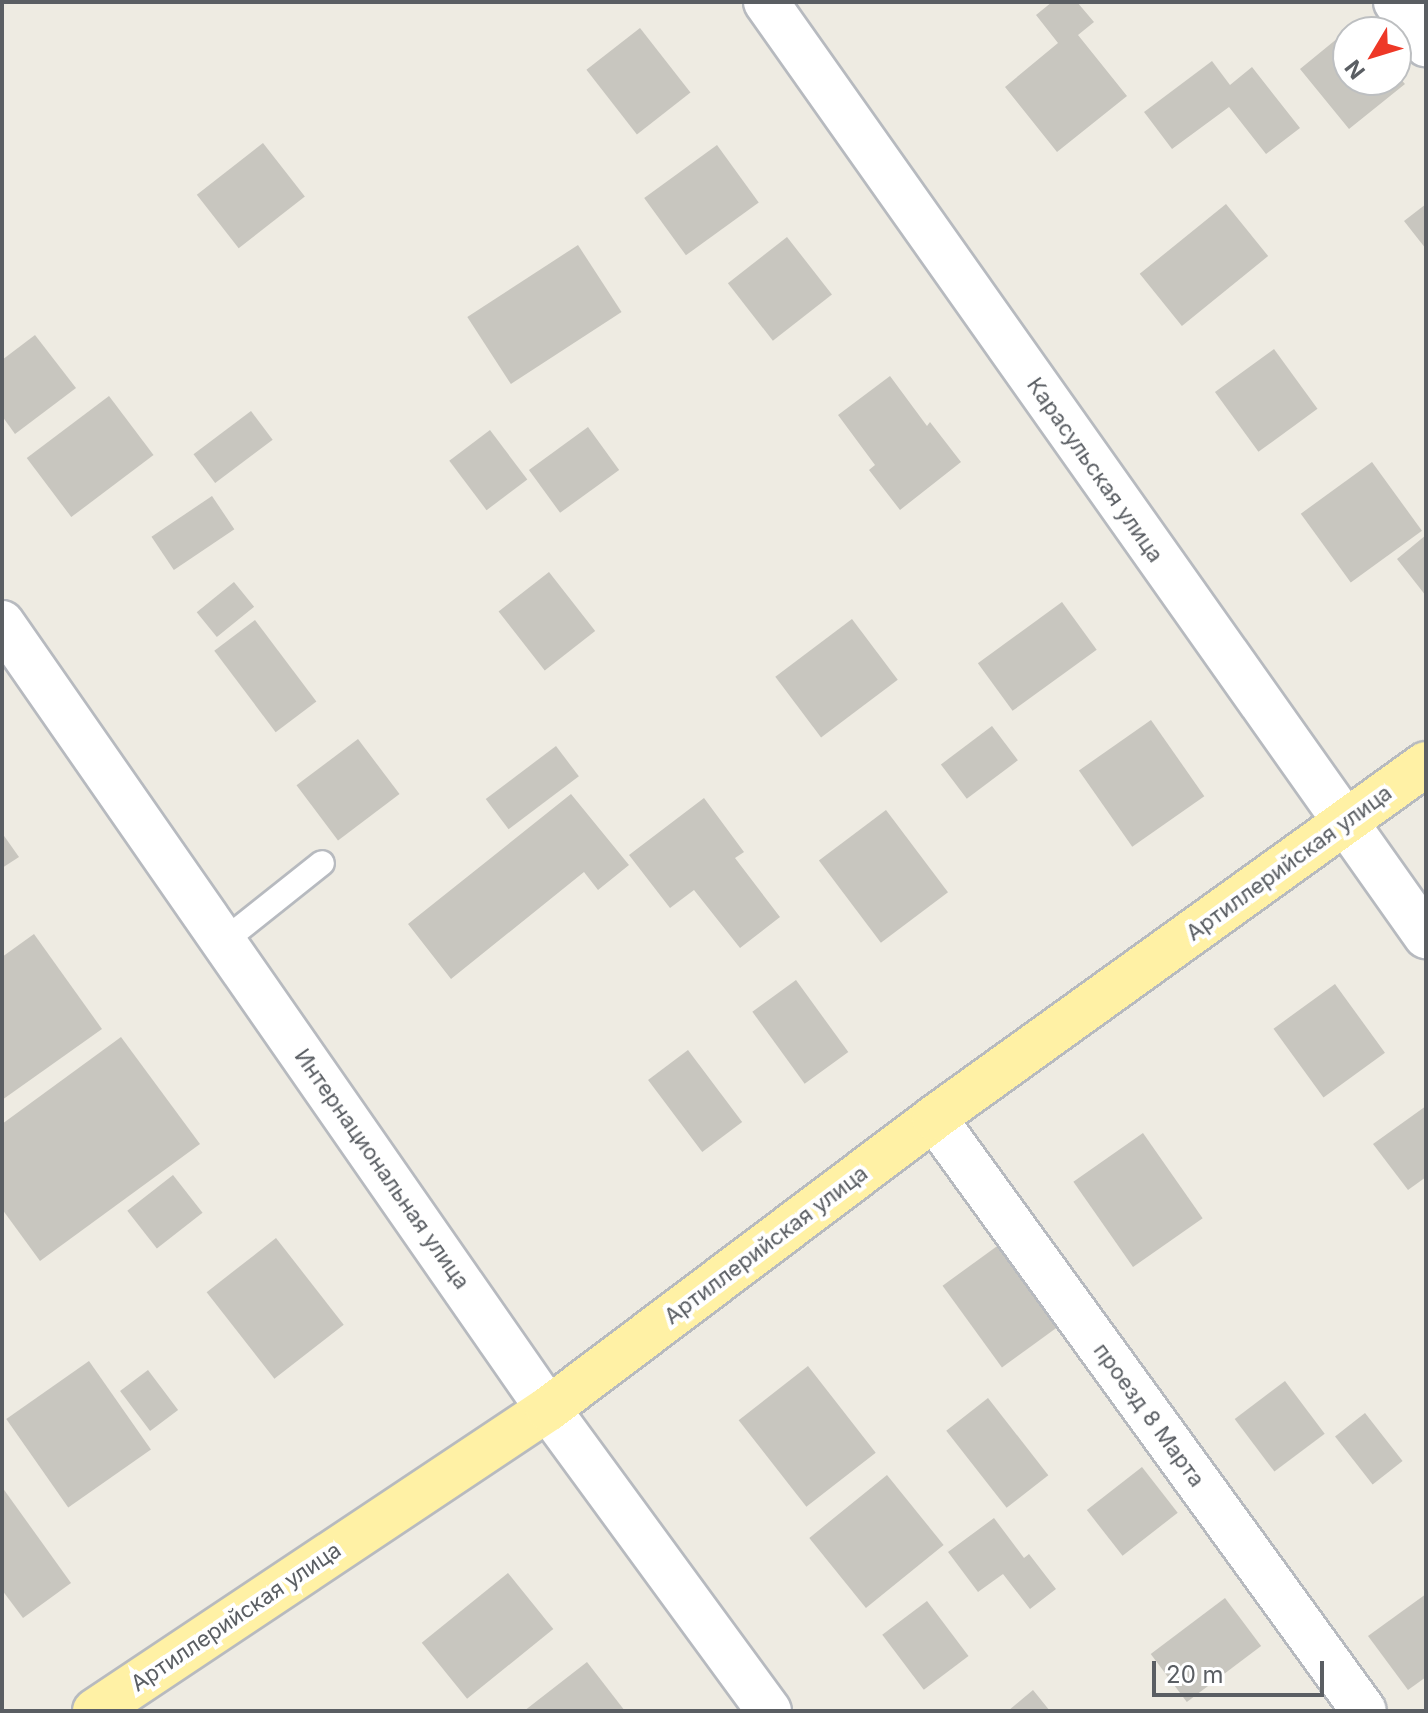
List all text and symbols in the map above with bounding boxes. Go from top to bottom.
north arrow [1332,16,1412,96]
text: N [1339,55,1370,84]
street label: Карасульская улица [1021,373,1169,567]
street label: Артиллерийская улица [1181,780,1397,946]
street label: Интернациональная улица [289,1044,475,1294]
street label: Артиллерийская улица [659,1160,873,1330]
street label: проезд 8 Марта [1088,1338,1210,1492]
street label: Артиллерийская улица [126,1537,346,1697]
scale bar [1156,1645,1328,1695]
text: 20 m [1166,1660,1224,1689]

